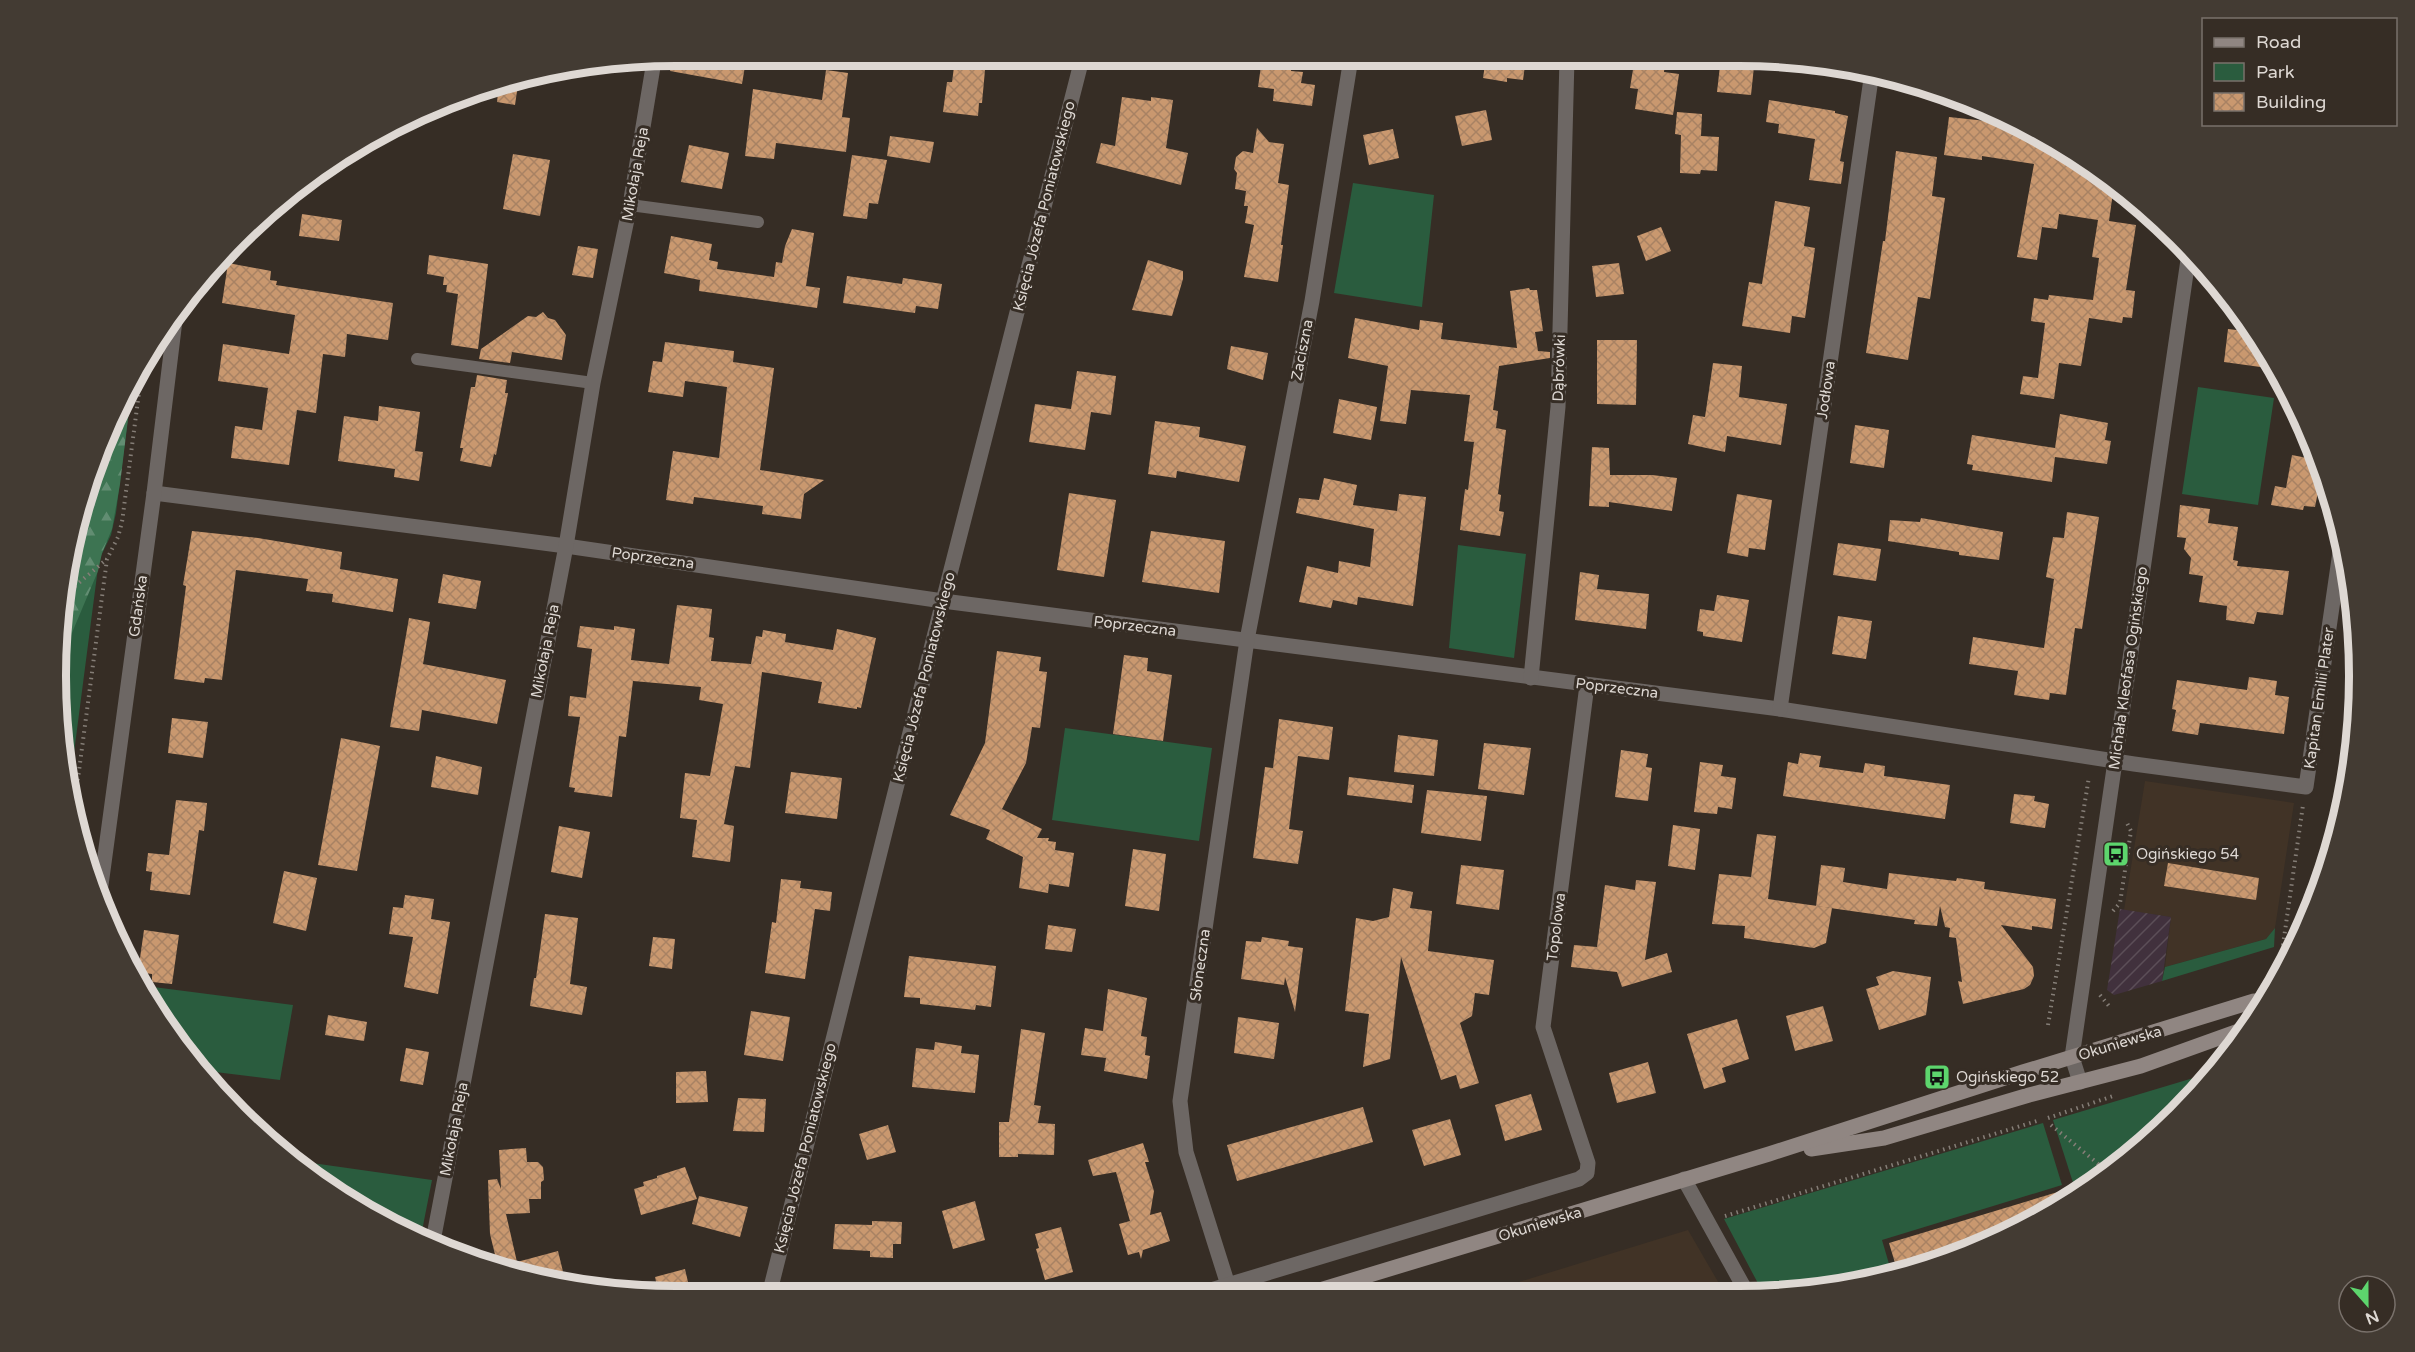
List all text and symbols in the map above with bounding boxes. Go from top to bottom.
legend [2202,18,2397,126]
text: Road [2256,31,2301,53]
text: Park [2256,61,2295,83]
text: Building [2256,91,2326,113]
street label: Księcia Józefa Poniatowskiego [1009,99,1079,313]
street label: Mikołaja Reja [618,126,652,222]
street label: Zaciszna [1287,318,1317,382]
street label: Dąbrówki [1549,334,1569,402]
street label: Jodłowa [1813,360,1839,420]
street label: Poprzeczna [611,543,695,573]
street label: Michała Kleofasa Ogińskiego [2105,565,2151,771]
street label: Księcia Józefa Poniatowskiego [889,570,959,784]
street label: Gdańska [125,574,151,638]
street label: Mikołaja Reja [527,603,563,699]
street label: Poprzeczna [1093,612,1177,640]
street label: Kapitan Emilii Plater [2300,626,2338,770]
street label: Poprzeczna [1575,674,1659,702]
bus stop icon: Ogińskiego 54 [2101,839,2131,869]
place label: Ogińskiego 54 [2136,845,2239,863]
street label: Topolowa [1543,892,1569,962]
street label: Słoneczna [1186,928,1214,1002]
street label: Okuniewska [2076,1022,2164,1064]
street label: Księcia Józefa Poniatowskiego [770,1041,840,1255]
bus stop icon: Ogińskiego 52 [1922,1062,1952,1092]
place label: Ogińskiego 52 [1956,1068,2059,1086]
street label: Mikołaja Reja [436,1081,472,1177]
street label: Okuniewska [1496,1203,1584,1245]
north arrow [2337,1274,2397,1334]
text: N [2362,1305,2382,1329]

